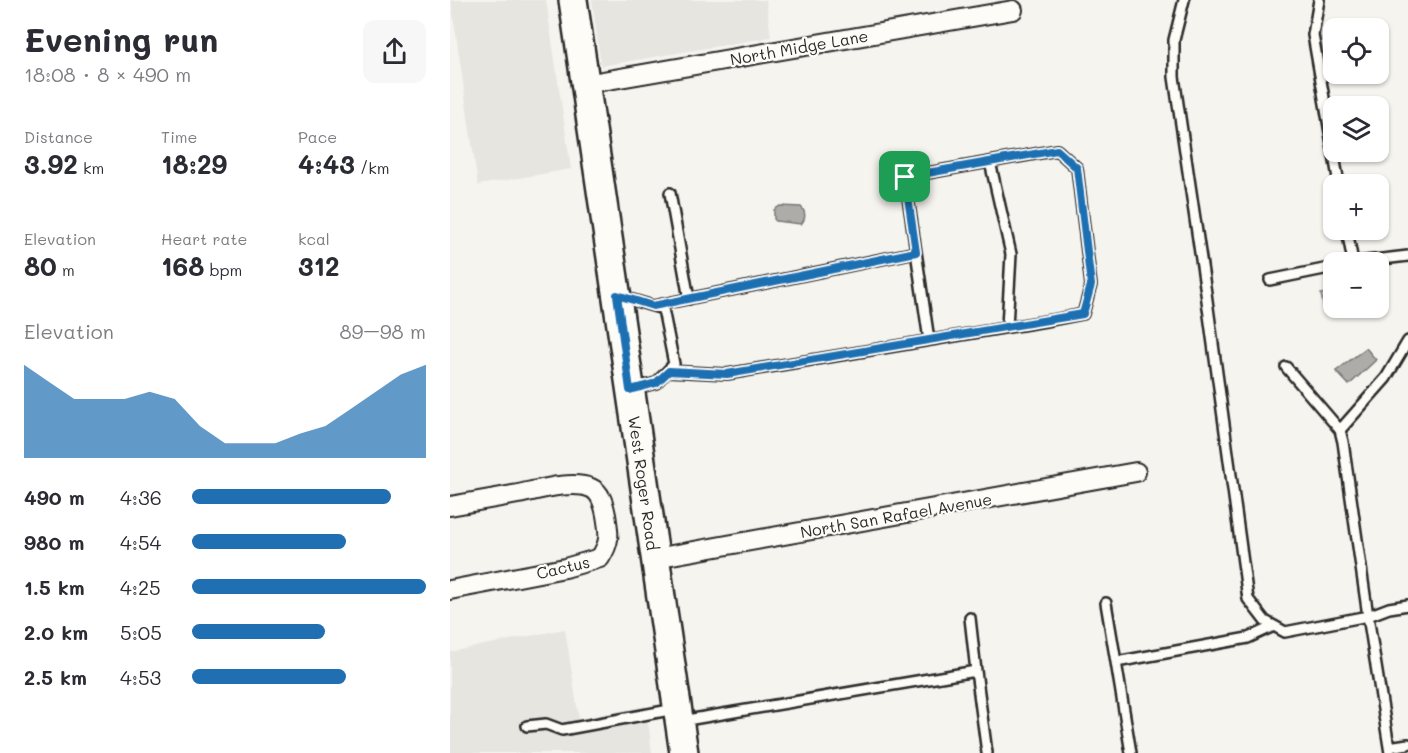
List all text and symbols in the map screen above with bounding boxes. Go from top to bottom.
text: Evening run [24,17,218,60]
map controls [1323,18,1389,318]
button: locate [1323,18,1389,84]
button: share [363,20,426,83]
street label: North Midge Lane [728,25,870,69]
text: 18:08 · 8 × 490 m [24,61,191,87]
button: layers [1323,96,1389,162]
text: Distance [24,126,93,147]
text: Time [161,126,197,147]
text: Pace [298,126,337,147]
text: 3.92 [24,147,78,181]
text: 18:29 [161,147,227,181]
text: 4:43 [298,147,355,181]
pin [879,151,930,202]
text: km [78,157,104,178]
text: /km [355,157,390,178]
icon: arrive [888,160,921,193]
button: + [1323,174,1389,240]
text: Elevation [24,228,96,249]
text: Heart rate [161,228,247,249]
text: kcal [298,228,330,249]
text: 80 [24,249,57,283]
text: 168 [161,249,204,283]
text: 312 [298,249,340,283]
button: − [1323,252,1389,318]
text: m [57,259,75,280]
text: bpm [204,259,242,280]
text: Elevation [24,318,114,344]
text: 89–98 m [339,318,426,344]
street label: West Roger Road [624,414,664,552]
text: 490 m [24,484,85,510]
text: 4:36 [120,484,162,510]
street label: North San Rafael Avenue [799,488,993,542]
text: 980 m [24,529,84,555]
text: 4:54 [120,529,161,555]
street label: Cactus [534,551,592,583]
text: 1.5 km [24,574,85,600]
text: 4:25 [120,574,161,600]
text: 2.0 km [24,619,88,645]
text: 5:05 [120,619,162,645]
text: 2.5 km [24,664,87,690]
text: 4:53 [120,664,161,690]

